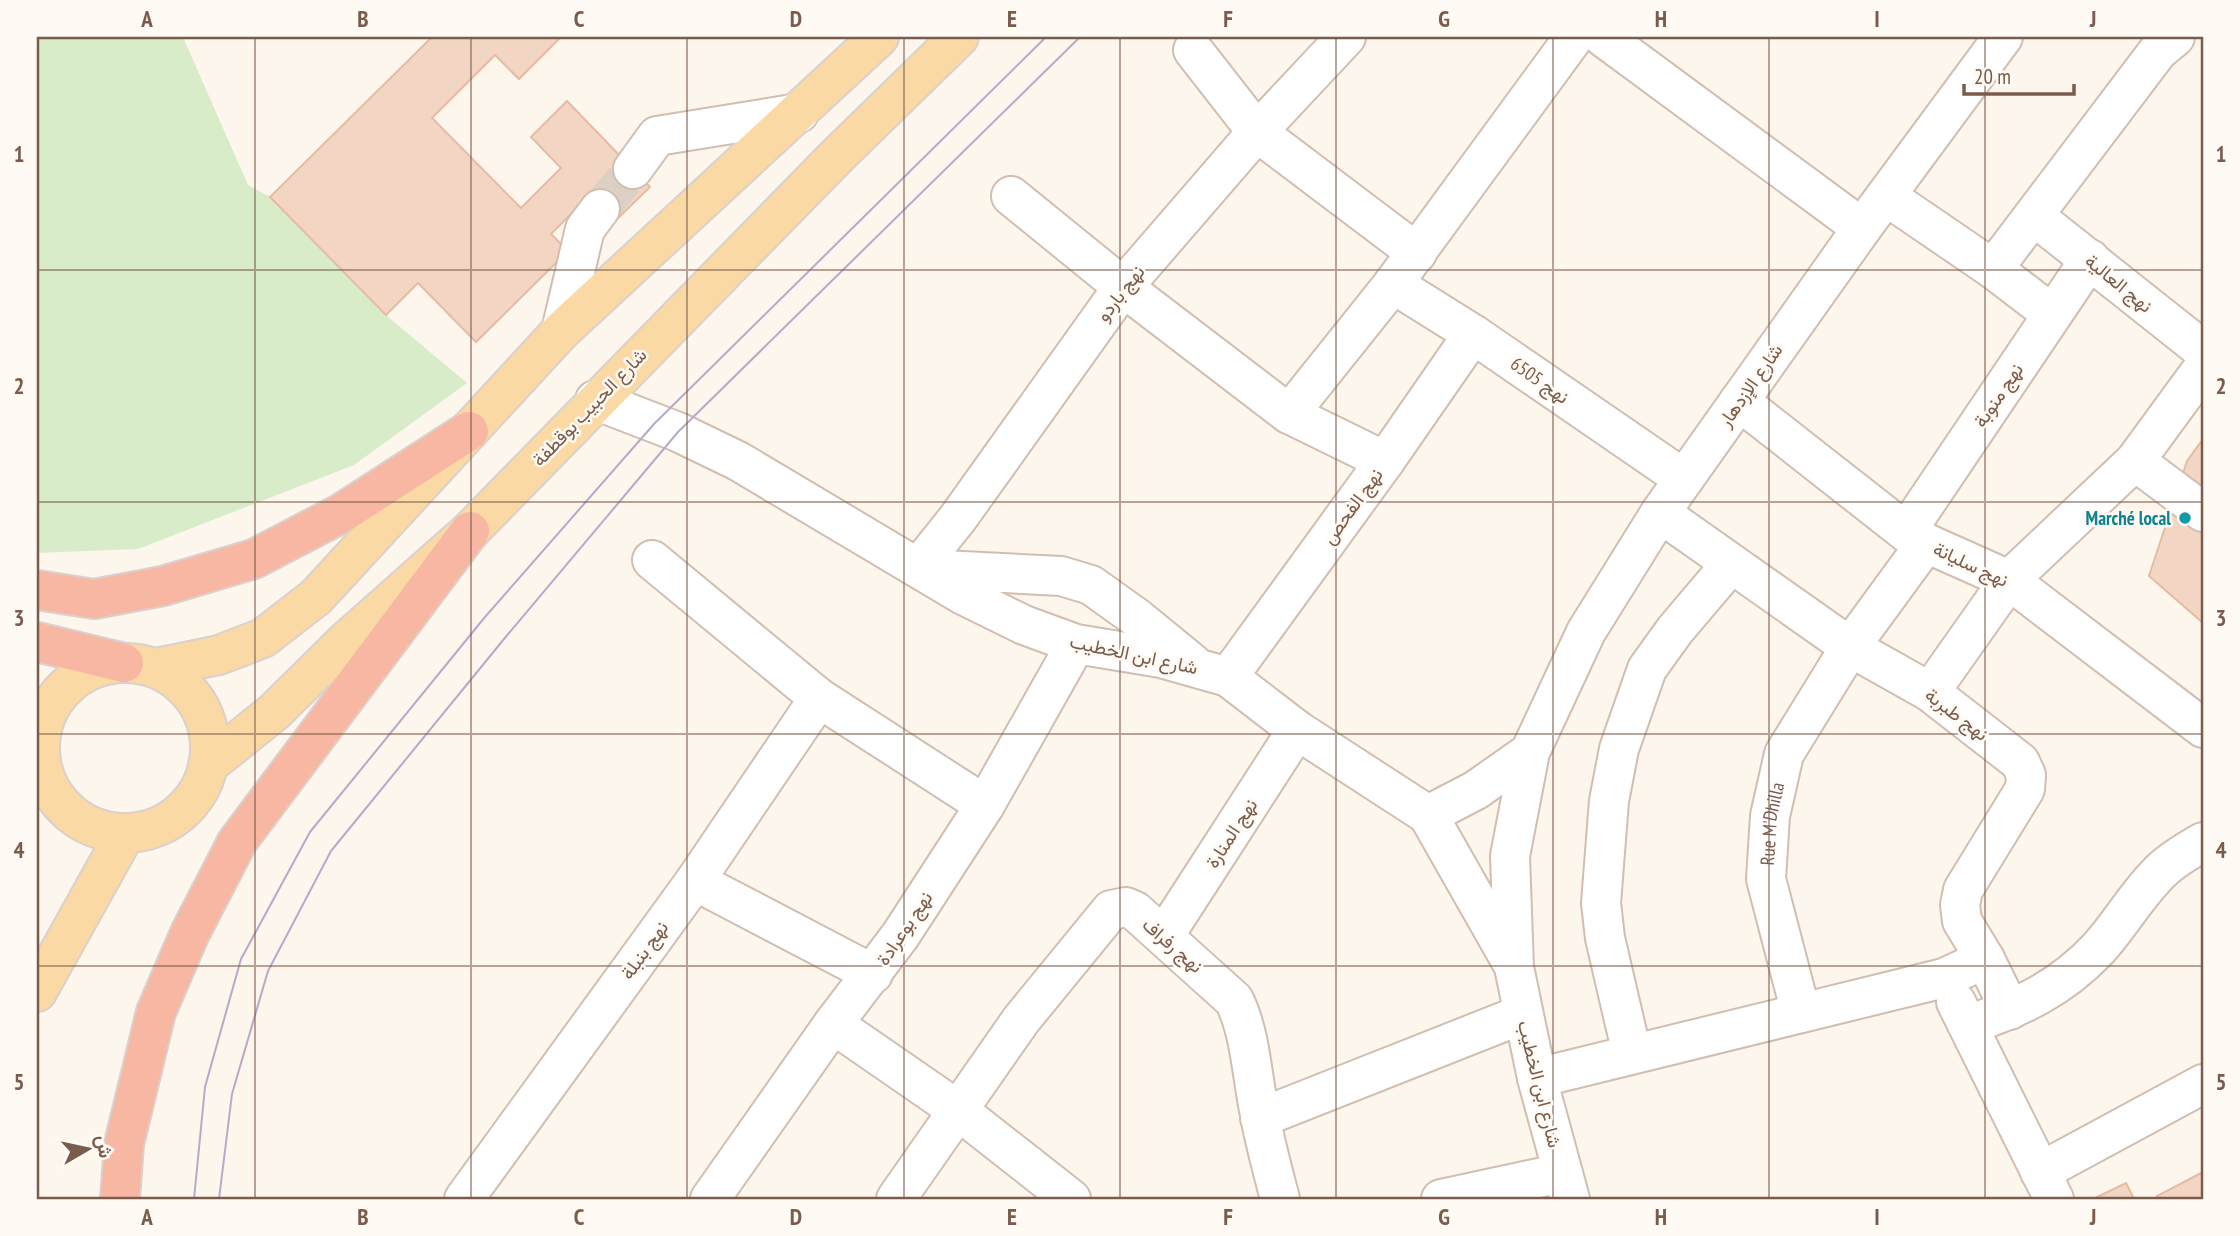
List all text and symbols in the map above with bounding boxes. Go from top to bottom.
text: A [140,4,153,33]
text: B [357,4,369,33]
text: C [574,4,585,33]
text: D [790,4,802,33]
text: E [1007,4,1017,33]
text: F [1223,4,1233,33]
text: G [1438,4,1450,33]
text: H [1655,4,1667,33]
text: I [1874,4,1880,33]
text: J [2089,4,2096,33]
scale bar [1964,52,2074,96]
text: 20 m [1974,63,2011,90]
text: 1 [14,139,25,168]
text: 1 [2216,139,2227,168]
street label: نهج العالية [2079,249,2158,319]
street label: نهج باردو [1090,260,1151,327]
street label: شارع الإزدهار [1712,339,1788,433]
street label: شارع الحبيب بوقطفة [526,343,652,472]
street label: نهج 6505 [1505,351,1574,410]
street label: نهج منوبة [1968,358,2030,433]
text: 2 [14,371,25,400]
text: 2 [2216,371,2227,400]
street label: نهج الفحص [1316,463,1389,550]
place label: Marché local [2086,506,2171,530]
marker: Marché local [2177,510,2193,526]
street label: نهج سليانة [1929,536,2012,594]
text: 3 [14,603,25,632]
text: 3 [2216,603,2227,632]
street label: شارع ابن الخطيب [1068,629,1200,680]
street label: نهج طبربة [1919,682,1993,747]
street label: Rue M'Dhilla [1755,780,1789,866]
street label: نهج المنارة [1200,794,1264,873]
text: 4 [14,835,25,864]
text: 4 [2216,835,2227,864]
street label: نهج بوعرادة [870,886,939,971]
street label: نهج رفراف [1136,912,1208,979]
street label: نهج بنبلة [615,916,675,985]
street label: شارع ابن الخطيب [1512,1018,1567,1150]
text: 5 [14,1067,25,1096]
text: 5 [2216,1067,2227,1096]
north arrow [52,1114,122,1184]
text: ش [91,1133,118,1160]
text: A [140,1202,153,1231]
text: B [357,1202,369,1231]
text: C [574,1202,585,1231]
text: D [790,1202,802,1231]
text: E [1007,1202,1017,1231]
text: F [1223,1202,1233,1231]
text: G [1438,1202,1450,1231]
text: H [1655,1202,1667,1231]
text: I [1874,1202,1880,1231]
text: J [2089,1202,2096,1231]

